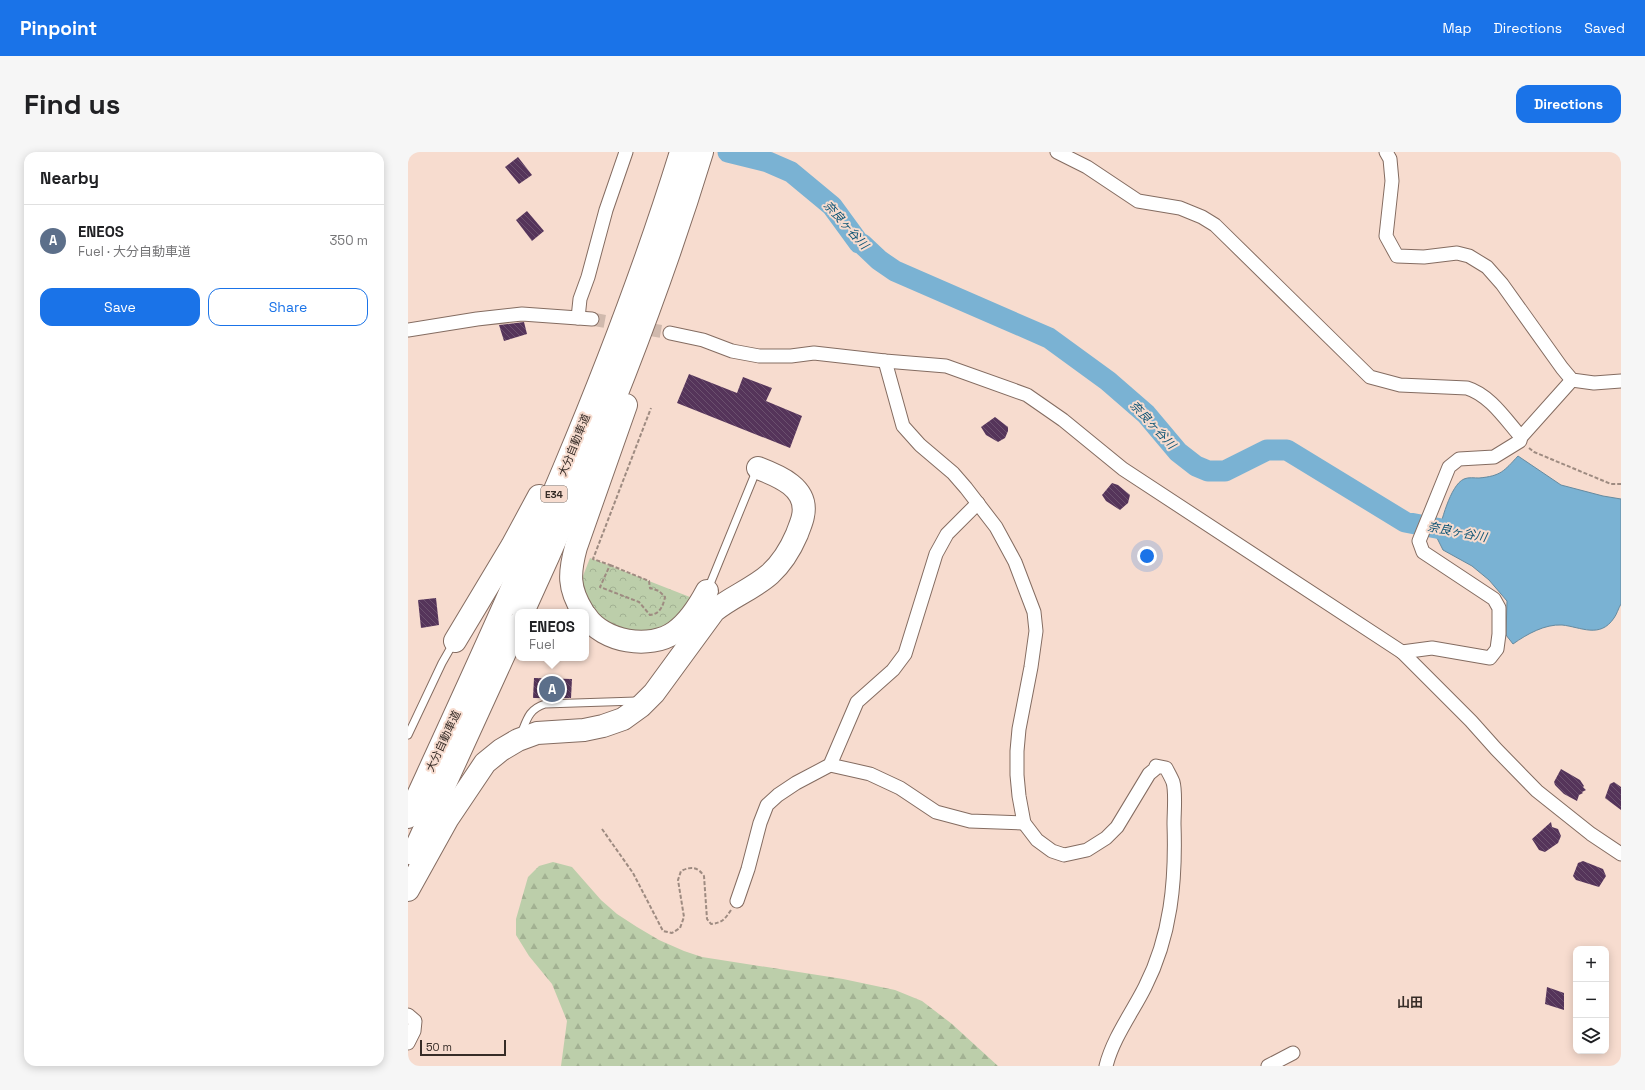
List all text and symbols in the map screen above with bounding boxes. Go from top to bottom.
text: Pinpoint [20,16,97,41]
text: Map [1442,19,1472,37]
text: Directions [1494,19,1562,37]
text: Saved [1584,19,1625,37]
button: Directions [1516,85,1621,123]
text: Find us [24,86,121,122]
text: Nearby [40,167,99,189]
water label: 奈良ヶ谷川 [820,197,873,254]
text: ENEOS [78,222,124,241]
text: A [49,232,57,249]
text: 350 m [330,232,368,249]
text: Fuel · 大分自動車道 [78,243,191,260]
button: Save [40,288,200,326]
button: Share [208,288,368,326]
water label: 奈良ヶ谷川 [1127,398,1181,454]
street label: 大分自動車道 [555,412,593,478]
road number: E34 [541,486,567,502]
water label: 奈良ヶ谷川 [1426,518,1490,546]
your location [1137,546,1157,566]
popup [515,609,589,661]
text: ENEOS [529,617,575,636]
text: Fuel [529,636,555,653]
pin: A [539,674,565,704]
street label: 大分自動車道 [423,708,463,774]
map controls [1573,946,1609,1054]
button: + [1573,946,1609,982]
button: − [1573,982,1609,1018]
district label: 山田 [1397,994,1423,1011]
button: layers [1573,1018,1609,1054]
scale bar [420,1038,506,1057]
text: 50 m [426,1040,452,1054]

